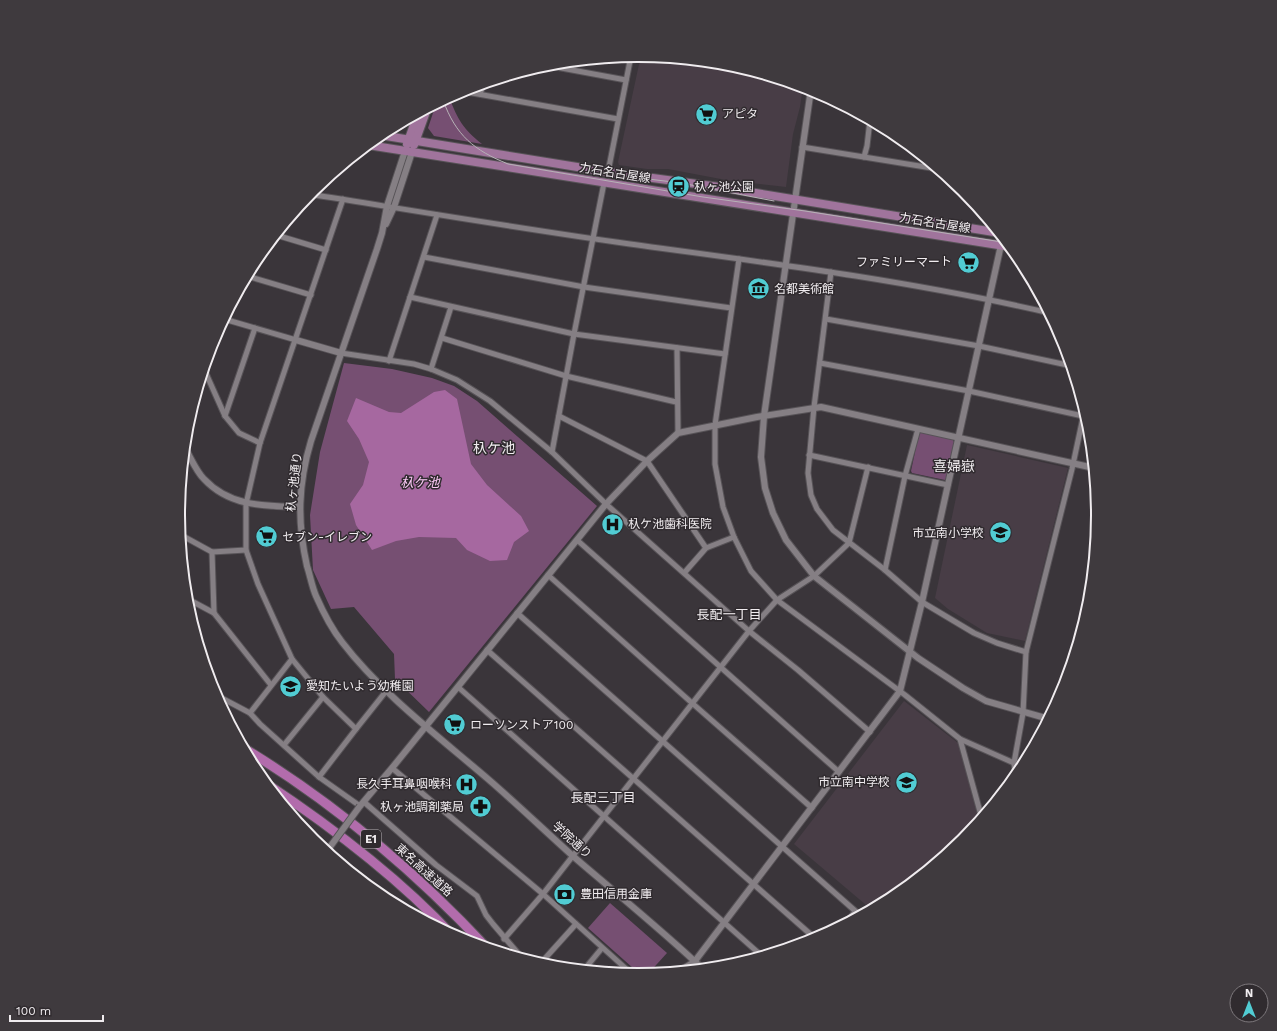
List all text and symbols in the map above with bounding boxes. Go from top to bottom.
supermarket icon: アピタ [694,101,720,127]
place label: アピタ [722,107,758,121]
street label: 力石名古屋線 [578,160,652,186]
station icon: 杁ヶ池公園 [665,174,691,200]
place label: 杁ヶ池公園 [694,180,754,194]
street label: 力石名古屋線 [898,210,972,236]
supermarket icon: ファミリーマート [955,249,981,275]
place label: ファミリーマート [856,255,952,269]
museum icon: 名都美術館 [746,276,772,302]
place label: 名都美術館 [774,282,834,296]
district label: 杁ケ池 [473,440,515,456]
street label: 杁ヶ池通り [283,451,305,513]
district label: 喜婦嶽 [933,458,975,474]
water label: 杁ケ池 [400,475,441,490]
hospital icon: 杁ケ池歯科医院 [600,511,626,537]
place label: 杁ケ池歯科医院 [628,517,712,531]
school or university icon: 市立南小学校 [987,520,1013,546]
supermarket icon: セブン-イレブン [253,524,279,550]
place label: 市立南小学校 [912,526,984,540]
place label: セブン-イレブン [282,530,372,544]
district label: 長配一丁目 [696,607,762,622]
school or university icon: 愛知たいよう幼稚園 [278,673,304,699]
place label: 愛知たいよう幼稚園 [306,679,414,693]
supermarket icon: ローソンストア100 [442,712,468,738]
place label: ローソンストア100 [470,718,573,732]
school or university icon: 市立南中学校 [893,769,919,795]
hospital icon: 長久手耳鼻咽喉科 [454,771,480,797]
place label: 市立南中学校 [818,775,890,789]
place label: 長久手耳鼻咽喉科 [356,777,452,791]
district label: 長配三丁目 [570,790,636,805]
pharmacy icon: 杁ヶ池調剤薬局 [467,794,493,820]
place label: 杁ヶ池調剤薬局 [380,800,464,814]
street label: 学院通り [549,819,595,861]
road number: E1 [361,830,381,848]
street label: 東名高速道路 [393,841,455,899]
bank icon: 豊田信用金庫 [551,881,577,907]
place label: 豊田信用金庫 [580,887,652,901]
north arrow [1229,983,1269,1023]
text: N [1245,987,1253,1000]
scale bar [10,997,103,1023]
text: 100 m [16,1004,51,1018]

